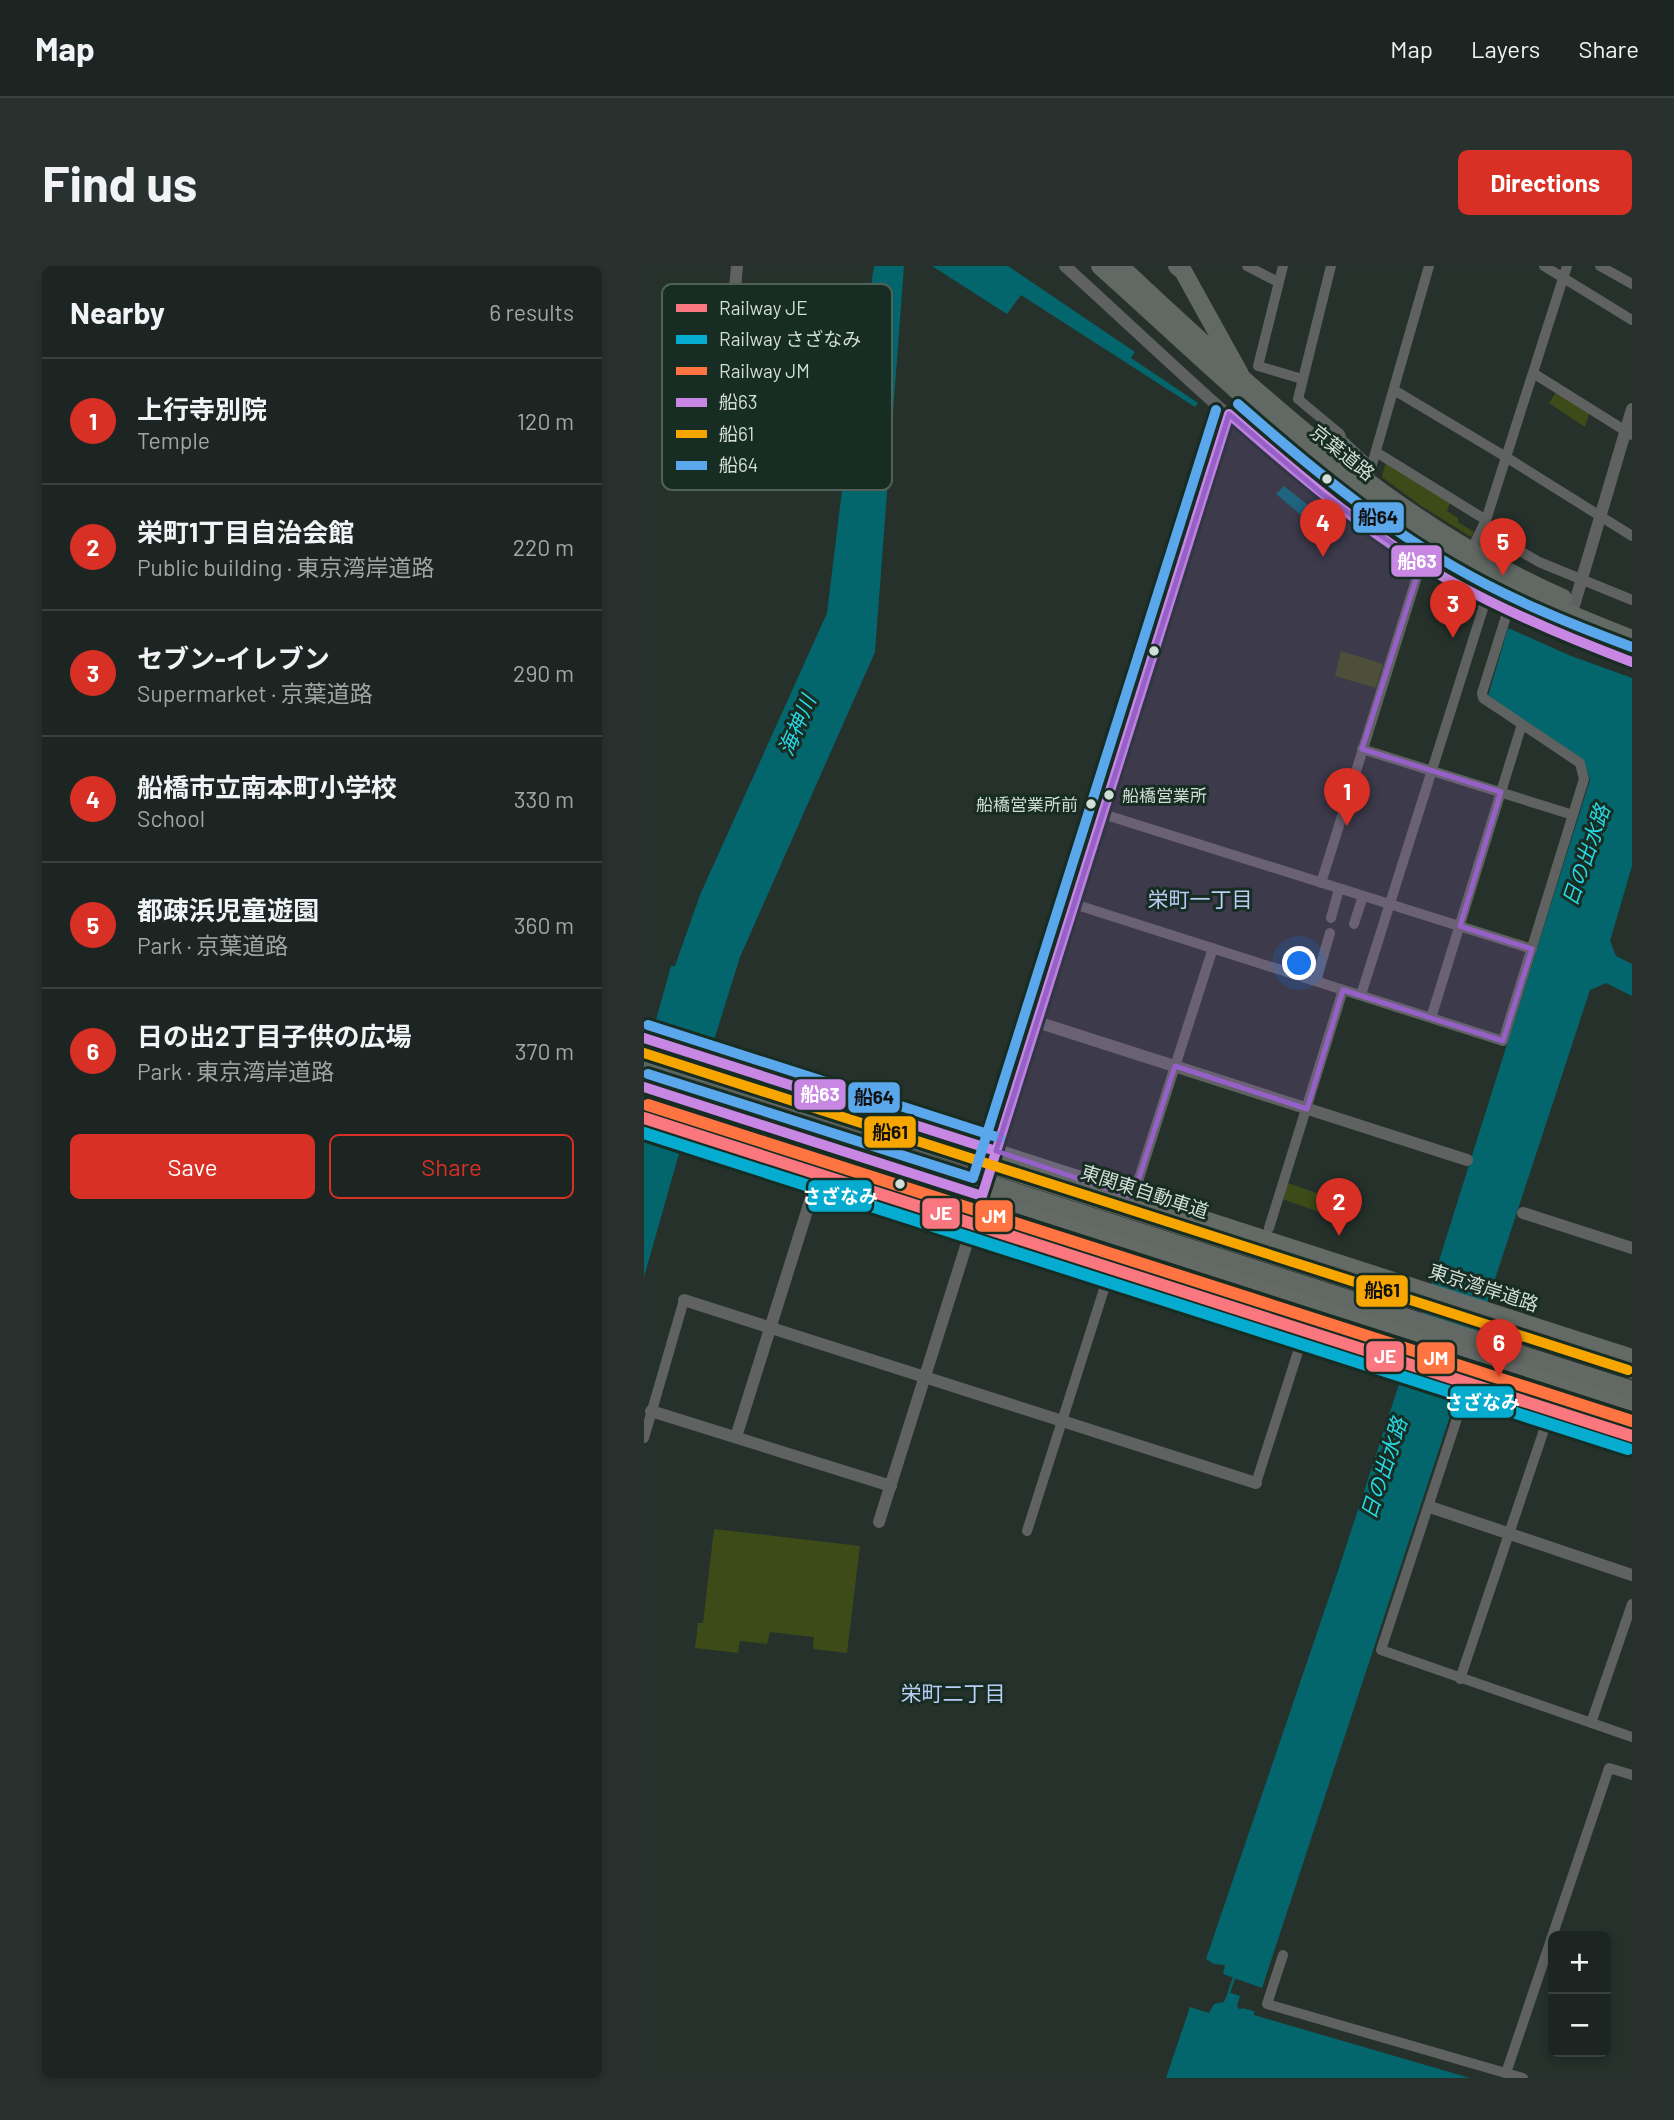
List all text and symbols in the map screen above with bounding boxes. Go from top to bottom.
text: Map [35,28,95,68]
text: Map [1390,34,1433,63]
text: Layers [1471,34,1540,63]
text: Share [1578,34,1639,63]
button: Directions [1458,150,1632,215]
text: Find us [42,153,197,212]
legend [662,284,892,490]
text: Nearby [70,294,165,330]
text: Railway JE [719,296,808,319]
text: 6 results [489,298,574,326]
text: Railway さざなみ [719,327,861,350]
text: Railway JM [719,359,810,382]
text: 船63 [719,390,758,413]
text: 上行寺別院 [137,393,267,424]
text: 1 [89,407,97,435]
text: 120 m [517,407,574,435]
street label: 京葉道路 [1306,419,1380,485]
text: 船61 [719,422,754,445]
text: Temple [137,426,210,454]
text: 船64 [719,453,758,476]
unlabelled marker [1320,472,1334,486]
pin: 4 [1300,499,1346,557]
line badge: 船64 [1352,501,1405,534]
text: 船64 [1358,505,1398,528]
text: 栄町1丁目自治会館 [137,516,354,547]
pin: 5 [1480,518,1526,576]
text: 2 [87,533,99,561]
text: 220 m [513,533,574,561]
line badge: 船63 [1390,544,1443,578]
text: 船63 [1397,549,1437,572]
text: Public building · 東京湾岸道路 [137,553,434,581]
pin: 3 [1430,580,1476,638]
text: セブン-イレブン [137,642,330,673]
unlabelled marker [1147,644,1161,658]
text: 3 [87,659,99,687]
text: 290 m [513,659,574,687]
text: Supermarket · 京葉道路 [137,679,373,707]
water label: 海神川 [772,689,821,759]
pin: 1 [1324,768,1370,826]
text: 船橋市立南本町小学校 [137,771,397,802]
text: 4 [86,785,100,813]
text: 330 m [514,785,574,813]
place label: 船橋営業所 [1122,785,1207,805]
marker: 船橋営業所 [1102,788,1116,802]
place label: 船橋営業所前 [976,794,1078,814]
marker: 船橋営業所前 [1084,797,1098,811]
water label: 日の出水路 [1556,799,1615,909]
text: School [137,804,205,832]
district label: 栄町一丁目 [1148,886,1253,911]
text: 都疎浜児童遊園 [137,894,319,925]
text: 5 [87,911,99,939]
text: 360 m [514,911,574,939]
text: Park · 京葉道路 [137,931,288,959]
your location [1282,946,1316,980]
text: 日の出2丁目子供の広場 [137,1020,412,1051]
text: 6 [87,1037,99,1065]
text: 370 m [515,1037,574,1065]
text: Park · 東京湾岸道路 [137,1057,334,1085]
line badge: 船63 [793,1078,847,1111]
line badge: 船64 [847,1081,901,1114]
text: 船63 [800,1082,840,1105]
text: 船64 [854,1085,894,1108]
line badge: 船61 [863,1115,917,1149]
text: 船61 [872,1120,908,1143]
button: Save [70,1134,315,1199]
button: Share [329,1134,574,1199]
street label: 東関東自動車道 [1078,1160,1212,1222]
unlabelled marker [893,1177,907,1191]
pin: 2 [1316,1178,1362,1236]
line badge: さざなみ [807,1179,873,1213]
text: さざなみ [802,1184,878,1207]
line badge: JE [921,1197,961,1230]
line badge: JM [974,1199,1014,1233]
text: JE [930,1201,952,1224]
text: JM [982,1204,1006,1227]
street label: 東京湾岸道路 [1426,1258,1542,1316]
line badge: 船61 [1355,1274,1409,1308]
text: 船61 [1364,1278,1400,1301]
pin: 6 [1476,1319,1522,1377]
line badge: JE [1365,1340,1405,1373]
line badge: JM [1416,1341,1456,1375]
text: JE [1374,1344,1396,1367]
text: JM [1424,1346,1448,1369]
line badge: さざなみ [1449,1385,1515,1419]
text: さざなみ [1444,1390,1520,1413]
water label: 日の出水路 [1355,1412,1412,1522]
district label: 栄町二丁目 [901,1680,1006,1705]
map controls [1548,1931,1611,2057]
button: + [1548,1931,1611,1994]
button: − [1548,1994,1611,2057]

